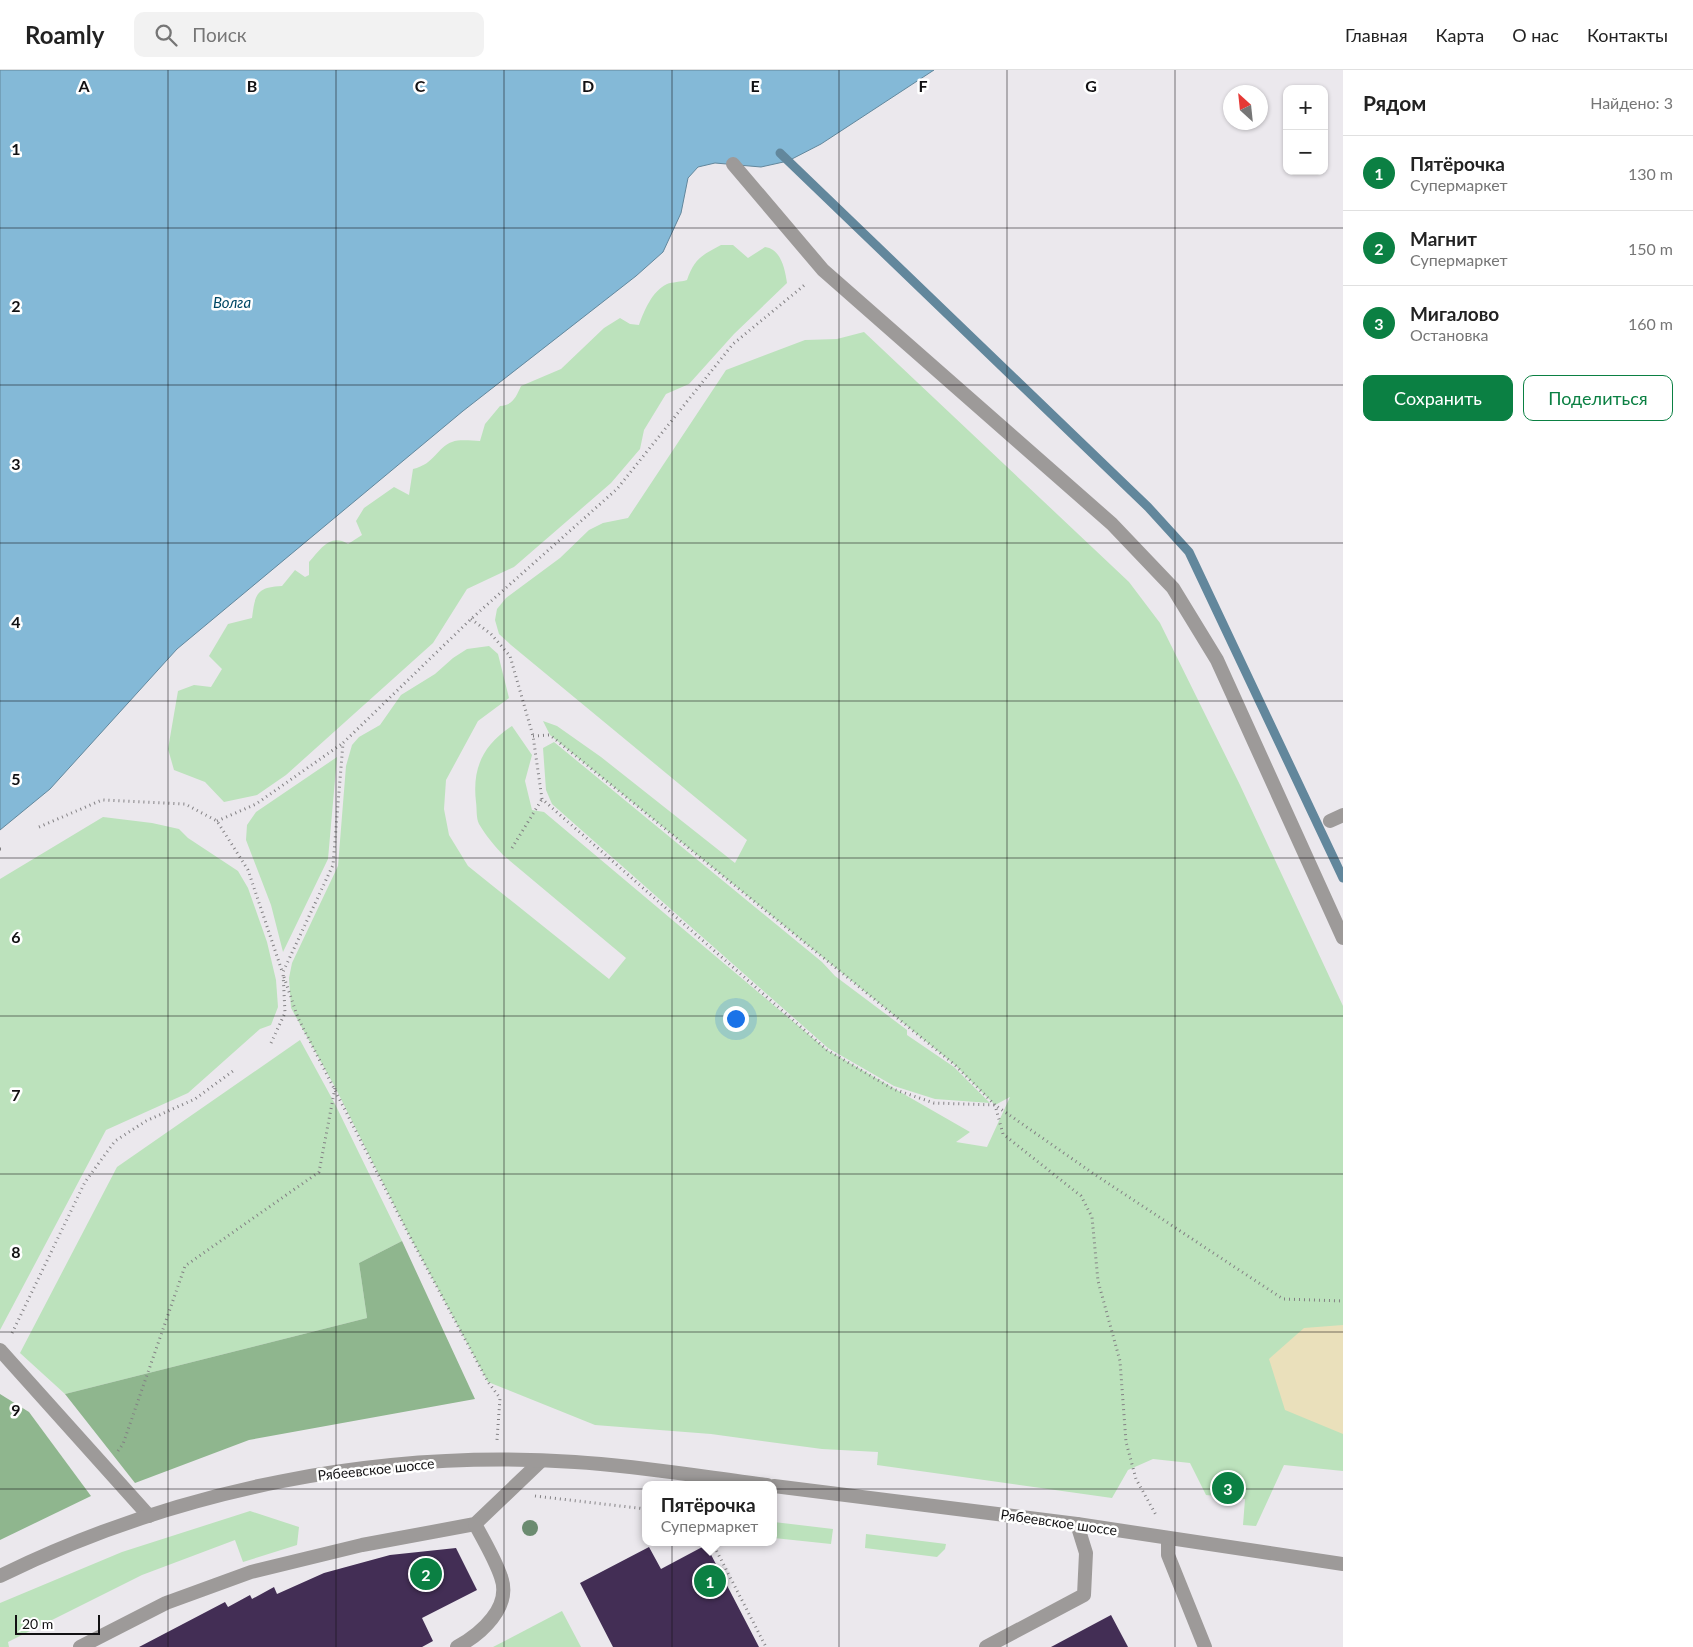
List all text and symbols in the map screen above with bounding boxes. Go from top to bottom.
search box [134,12,484,57]
text: Roamly [25,20,104,49]
icon: search [152,21,180,49]
text: Поиск [192,23,247,46]
text: Главная [1345,24,1408,46]
text: Карта [1436,24,1484,46]
text: О нас [1512,24,1559,46]
text: Контакты [1587,24,1668,46]
text: A [77,76,90,95]
text: B [247,76,257,95]
text: C [415,76,426,95]
text: D [582,76,594,95]
text: E [750,76,760,95]
text: F [918,76,928,95]
text: G [1085,76,1097,95]
north arrow [1223,85,1268,130]
map controls [1283,85,1328,175]
button: + [1283,85,1328,130]
text: Рядом [1363,90,1426,115]
text: Найдено: 3 [1590,93,1673,112]
button: − [1283,130,1328,175]
text: 1 [11,139,21,158]
text: Пятёрочка [1410,152,1505,175]
text: 1 [1374,164,1384,183]
text: 130 m [1628,164,1673,183]
text: Супермаркет [1410,175,1508,194]
text: Магнит [1410,227,1477,250]
text: 2 [1374,239,1384,258]
text: 150 m [1628,239,1673,258]
text: Супермаркет [1410,250,1508,269]
water label: Волга [213,293,251,311]
text: 2 [11,296,21,315]
text: Мигалово [1410,302,1499,325]
text: 3 [1374,314,1384,333]
text: 160 m [1628,314,1673,333]
text: Остановка [1410,325,1489,344]
button: Сохранить [1363,375,1513,421]
button: Поделиться [1523,375,1673,421]
text: 3 [11,454,21,473]
text: 4 [11,612,21,631]
text: 5 [11,769,21,788]
text: 6 [11,927,21,946]
your location [723,1006,749,1032]
text: 7 [11,1085,21,1104]
text: 8 [11,1242,21,1261]
text: 9 [11,1400,21,1419]
street label: Рябеевское шоссе [317,1454,435,1484]
pin: 3 [1212,1469,1244,1507]
popup [642,1481,777,1546]
text: Пятёрочка [661,1493,756,1516]
street label: Рябеевское шоссе [1000,1505,1118,1539]
text: Супермаркет [661,1516,758,1535]
pin: 2 [410,1555,442,1593]
pin: 1 [694,1562,726,1600]
scale bar [15,1612,100,1635]
text: 20 m [22,1615,53,1632]

